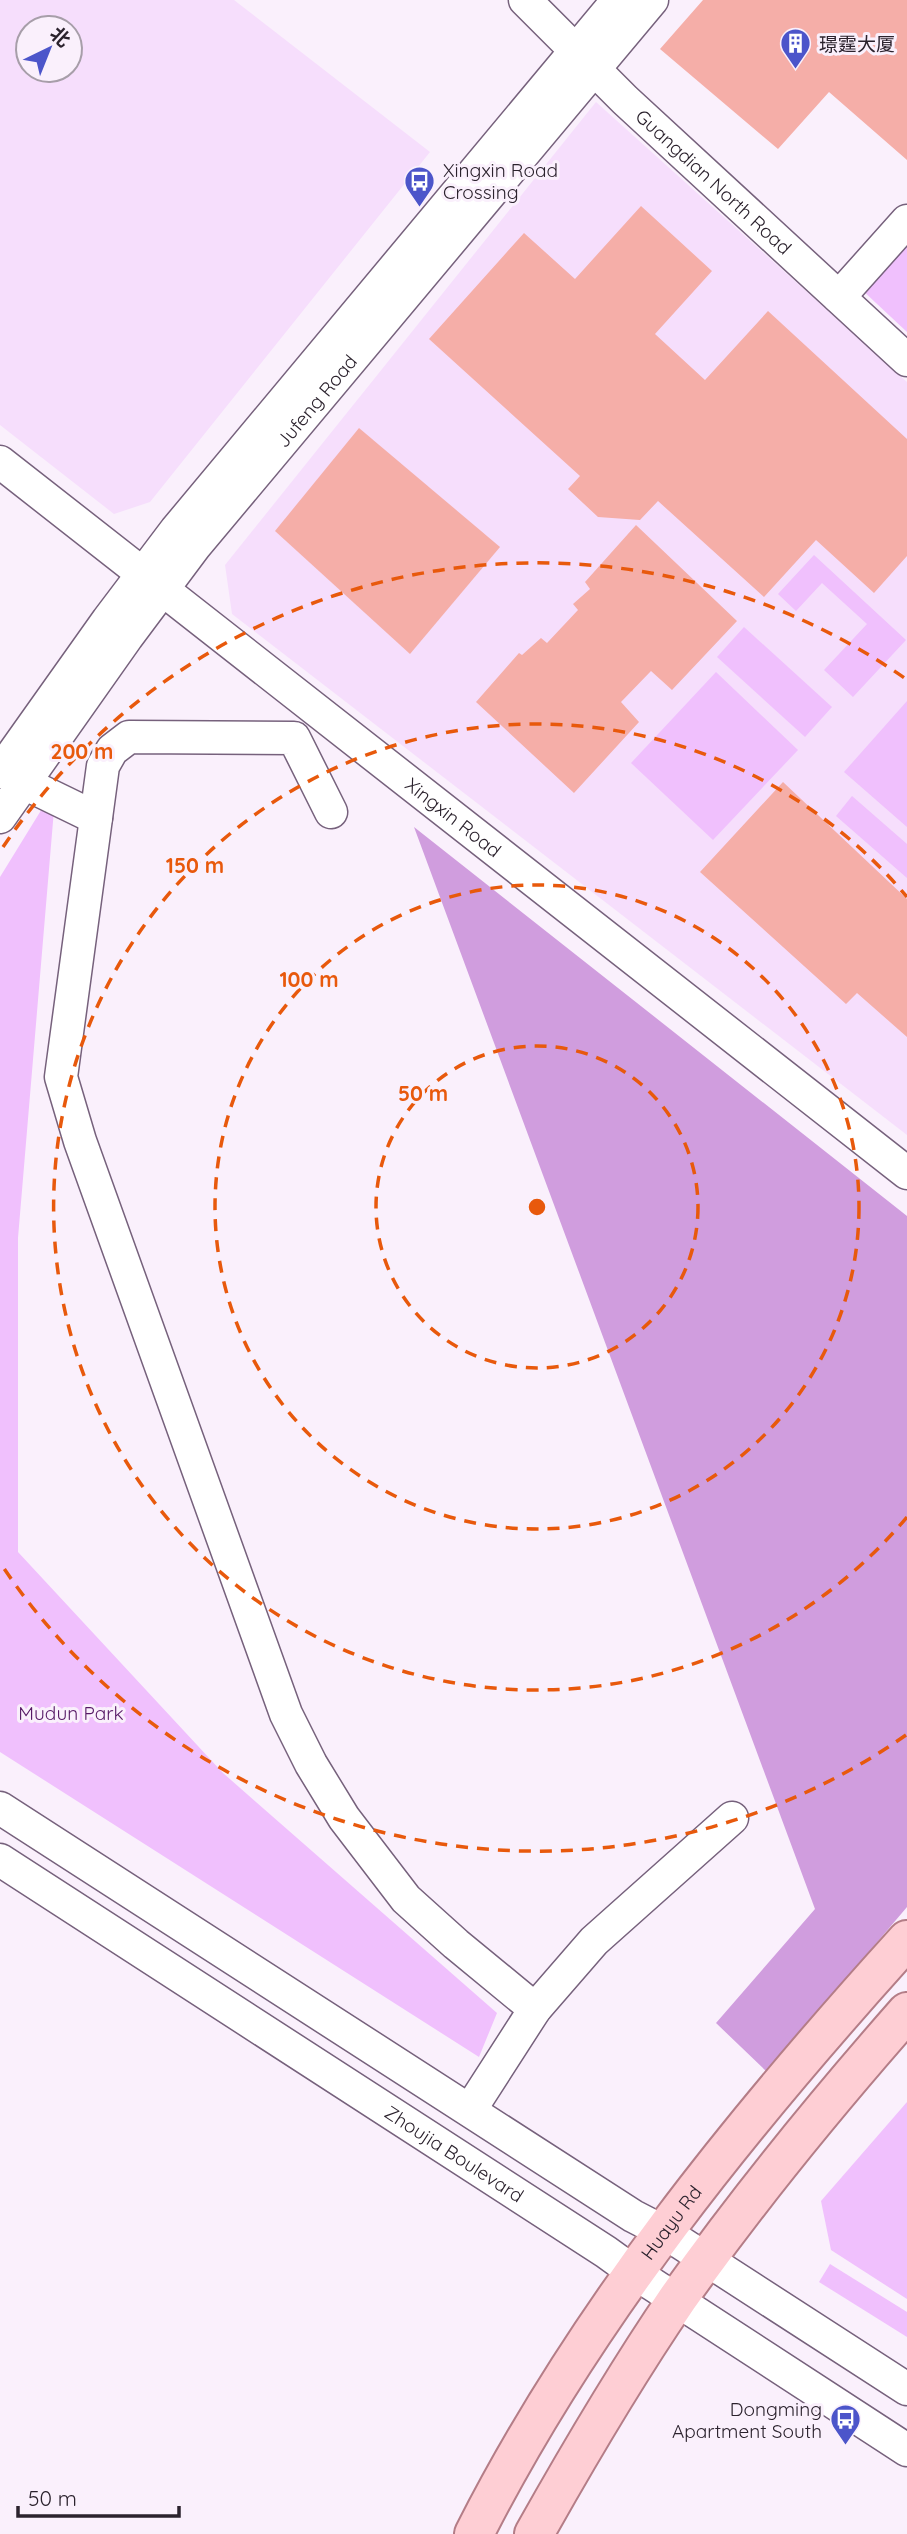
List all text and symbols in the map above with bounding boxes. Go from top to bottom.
north arrow [14,14,84,84]
text: 北 [45,21,76,52]
building icon: 璟霆大厦 [779,27,813,71]
place label: 璟霆大厦 [819,32,895,56]
street label: Guangdian North Road [631,104,797,260]
place label: Xingxin Road Crossing [443,158,558,204]
bus stop icon: Xingxin Road Crossing [403,164,437,208]
street label: Jufeng Road [271,350,362,452]
text: 200 m [51,738,113,764]
street label: Xingxin Road [401,772,506,862]
text: 150 m [166,852,224,878]
text: 100 m [279,966,339,992]
text: 50 m [398,1080,448,1106]
centre of rings [525,1195,549,1219]
park label: Mudun Park [18,1701,124,1725]
street label: Zhoujia Boulevard [380,2100,528,2208]
street label: Huayu Rd [635,2181,707,2265]
place label: Dongming Apartment South [672,2397,822,2443]
bus stop icon: Dongming Apartment South [828,2403,862,2447]
scale bar [18,2474,178,2518]
text: 50 m [28,2485,77,2511]

